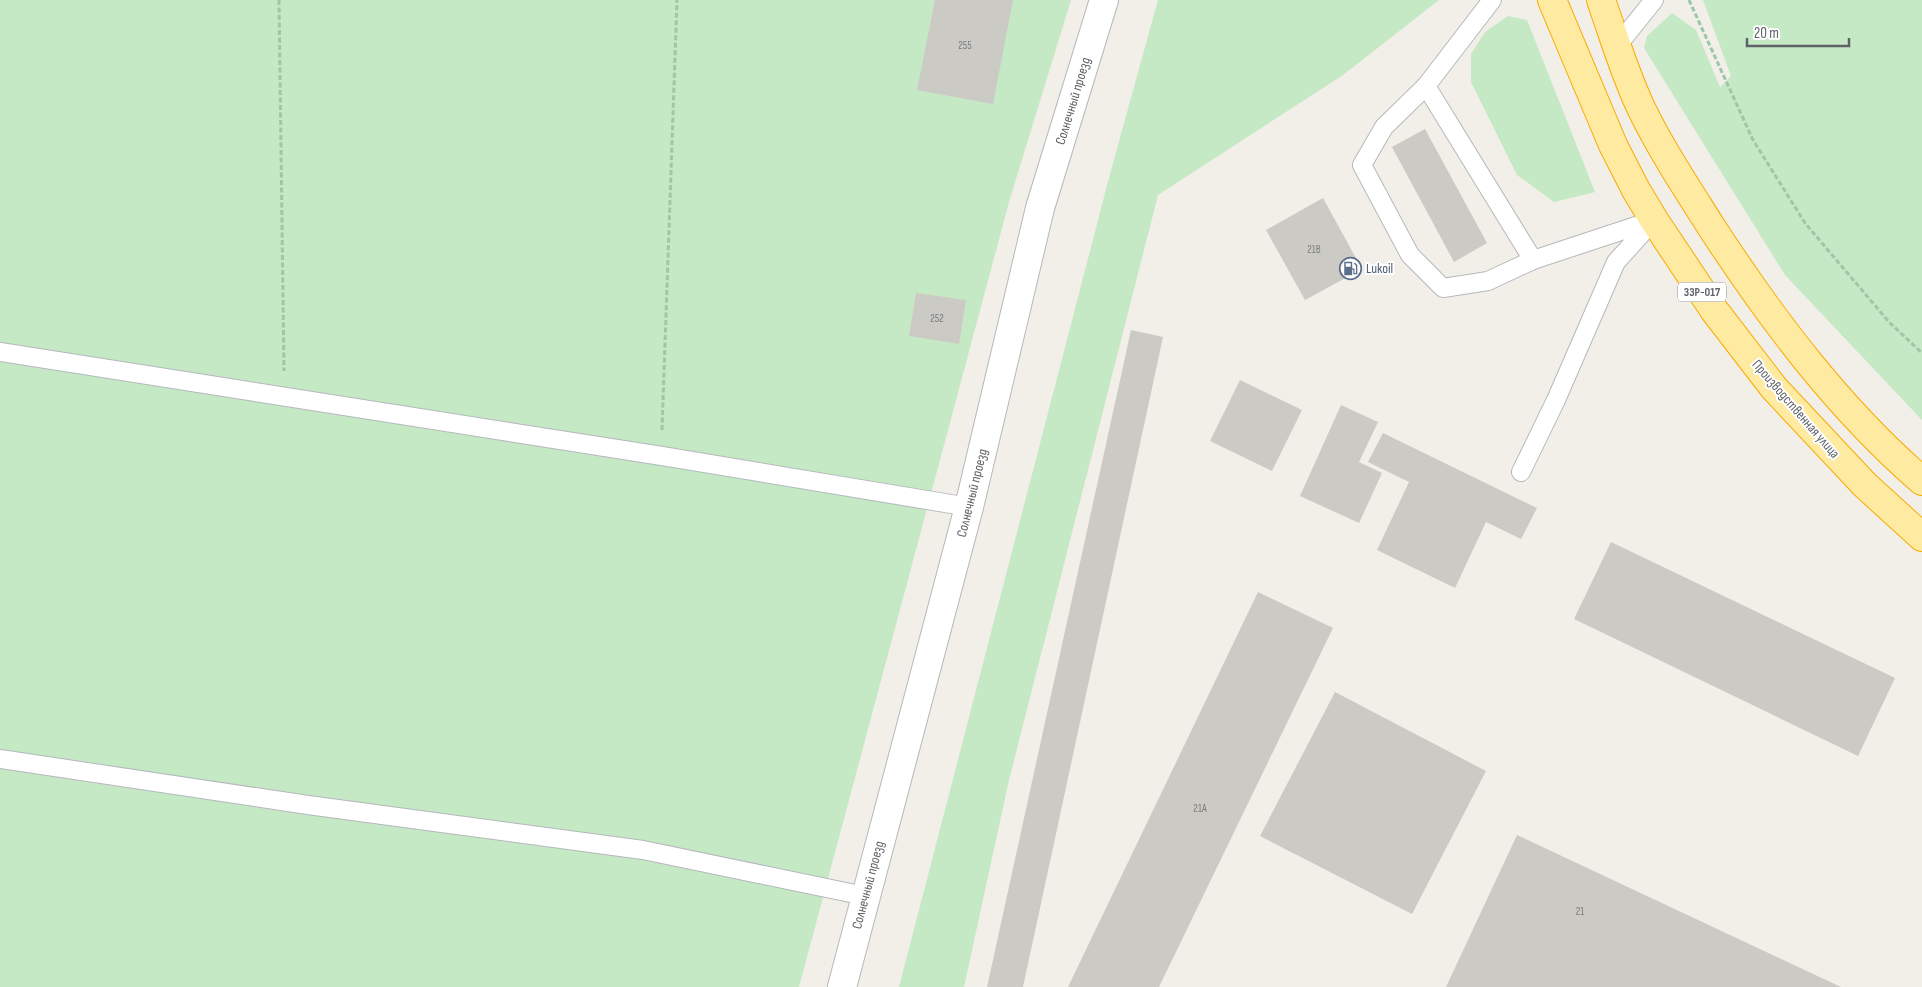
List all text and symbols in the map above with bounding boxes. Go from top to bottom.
scale bar [1747,15,1850,47]
text: 20 m [1754,24,1779,43]
house number: 255 [958,39,972,52]
street label: Солнечный проезд [1052,55,1094,147]
house number: 21В [1307,243,1321,256]
fuel station icon: Lukoil [1338,256,1362,280]
place label: Lukoil [1366,260,1393,277]
road number: 33Р-017 [1678,282,1726,302]
house number: 252 [930,312,944,325]
street label: Производственная улица [1749,356,1843,462]
street label: Солнечный проезд [953,447,991,539]
house number: 21А [1193,802,1207,815]
street label: Солнечный проезд [848,839,888,931]
house number: 21 [1576,905,1584,918]

